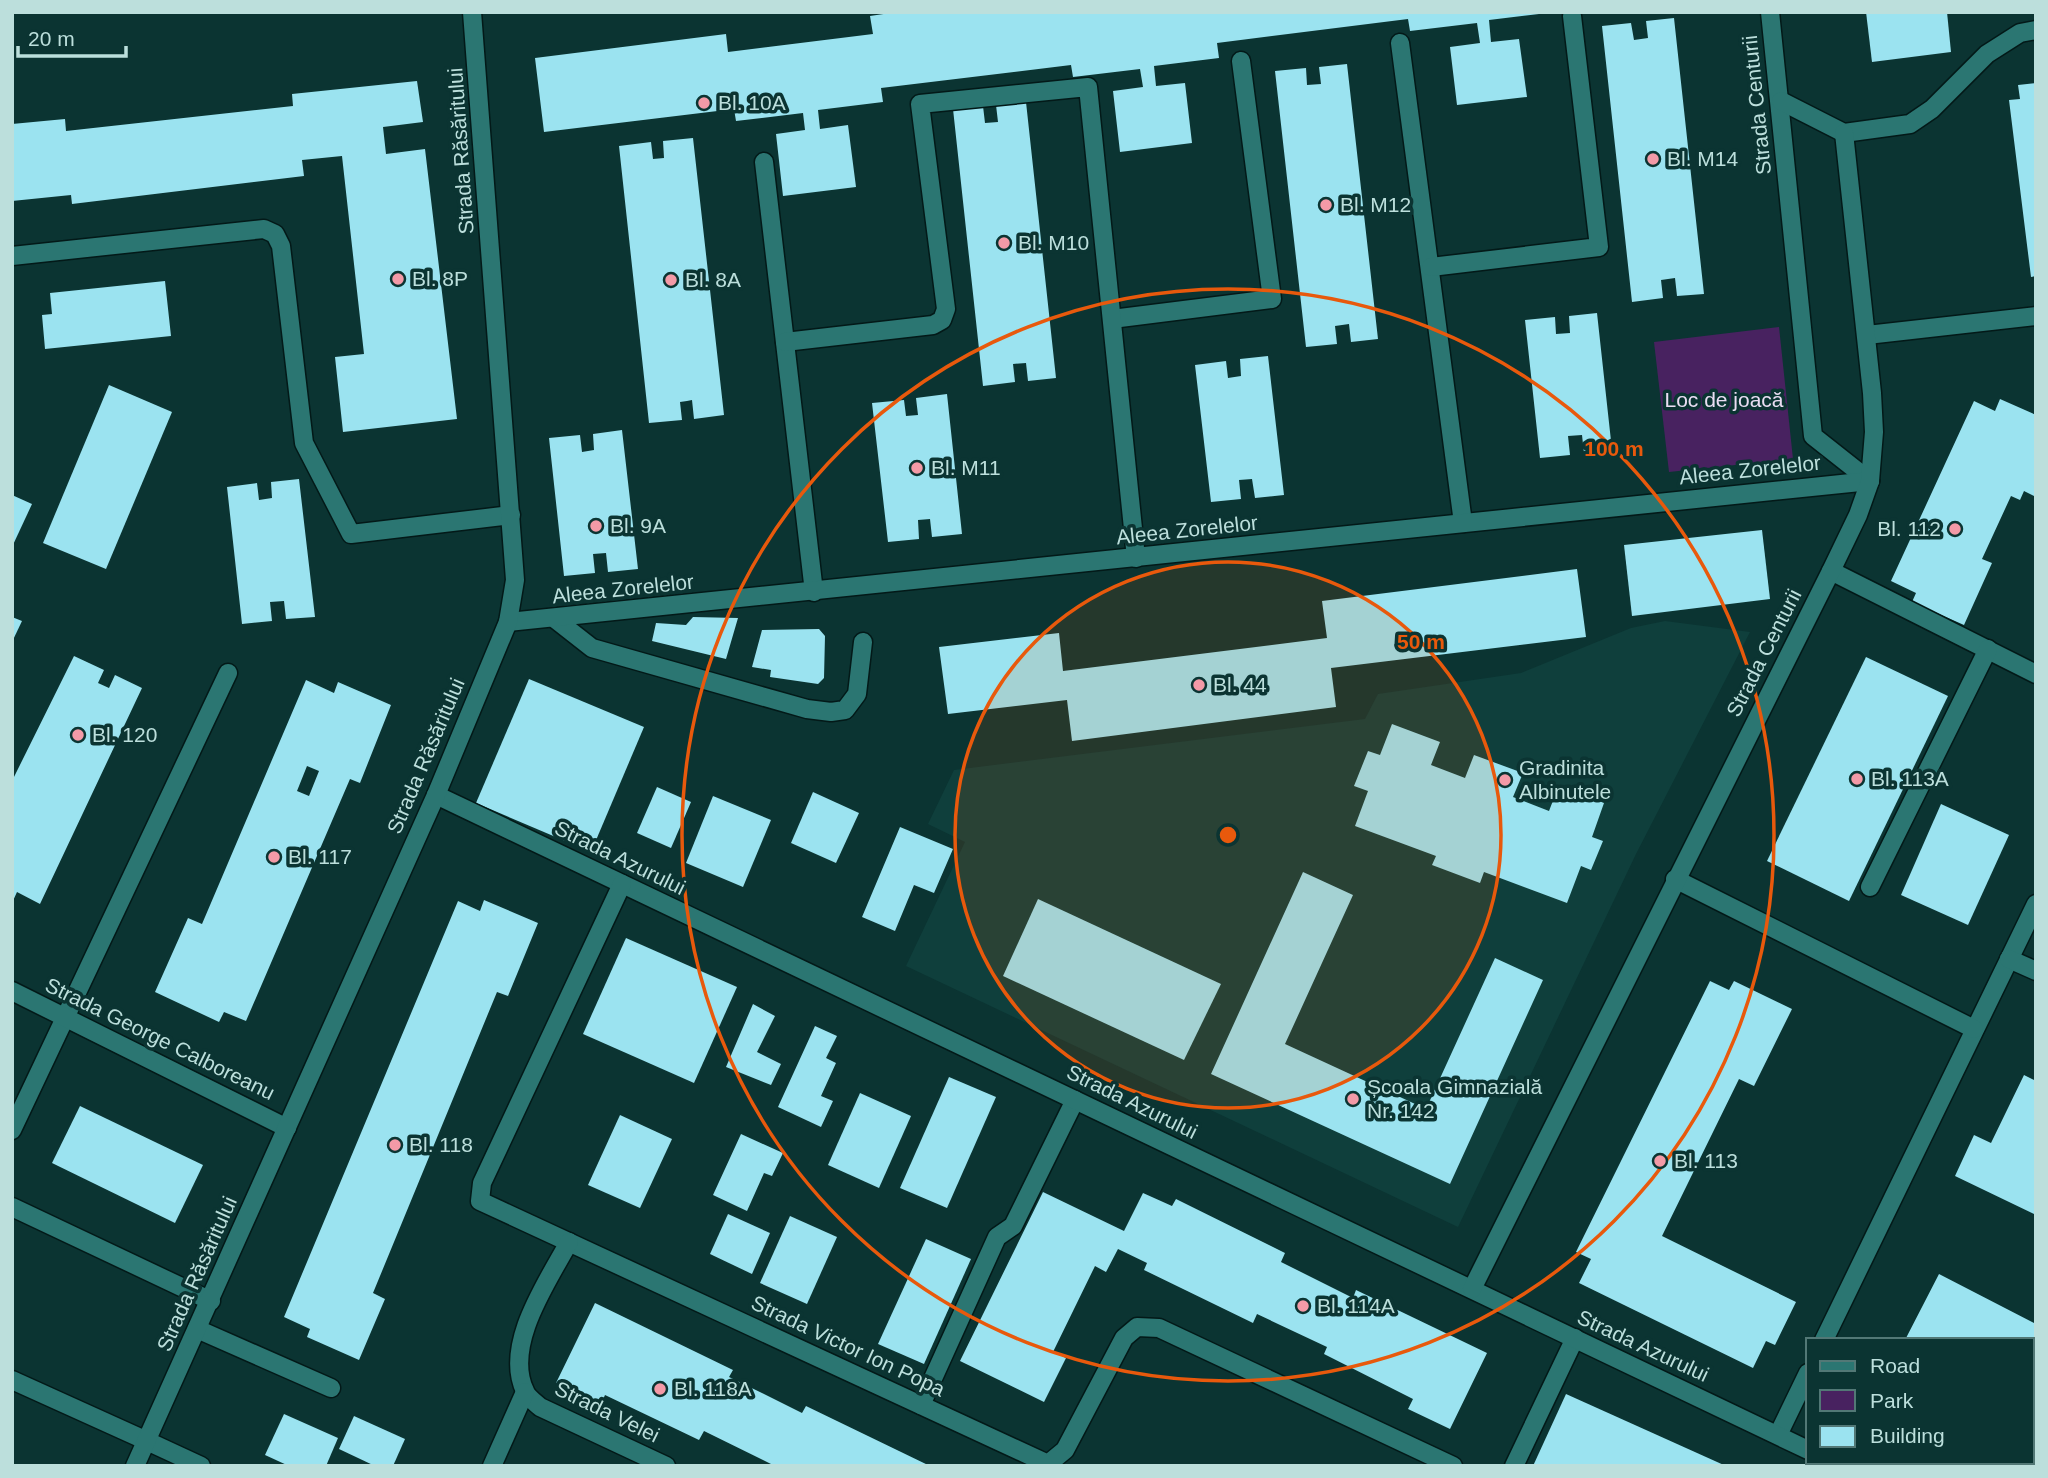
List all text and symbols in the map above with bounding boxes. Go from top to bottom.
scale bar [18,14,126,58]
text: 20 m [28,27,75,50]
street label: Strada Centurii [1738,34,1775,176]
street label: Strada Răsăritului [443,67,478,235]
place label: Bl. 10A [718,91,786,114]
marker: Bl. 10A [696,95,712,111]
place label: Bl. M14 [1667,147,1739,170]
marker: Bl. M14 [1645,151,1661,167]
place label: Bl. M12 [1340,193,1411,216]
marker: Bl. M12 [1318,197,1334,213]
place label: Bl. M10 [1018,231,1089,254]
marker: Bl. M10 [996,235,1012,251]
place label: Bl. 8P [412,267,468,290]
place label: Bl. 8A [685,268,741,291]
marker: Bl. 8P [390,271,406,287]
marker: Bl. 8A [663,272,679,288]
park label: Loc de joacă [1664,388,1784,411]
text: 100 m [1584,437,1644,460]
street label: Aleea Zorelelor [1678,451,1822,488]
place label: Bl. M11 [931,456,1001,479]
marker: Bl. M11 [909,460,925,476]
street label: Aleea Zorelelor [1115,511,1259,548]
place label: Bl. 9A [610,514,666,537]
place label: Bl. 112 [1877,517,1941,540]
marker: Bl. 9A [588,518,604,534]
marker: Bl. 112 [1947,521,1963,537]
street label: Aleea Zorelelor [551,570,695,607]
street label: Strada Centurii [1722,585,1806,720]
text: 50 m [1397,630,1445,653]
place label: Bl. 44 [1213,673,1267,696]
street label: Strada Răsăritului [382,674,469,837]
marker: Bl. 44 [1191,677,1207,693]
place label: Bl. 120 [92,723,157,746]
marker: Bl. 120 [70,727,86,743]
place label: Gradinita Albinutele [1519,756,1611,803]
place label: Bl. 113A [1871,767,1949,790]
marker: Bl. 113A [1849,771,1865,787]
marker: Gradinita Albinutele [1497,772,1513,788]
street label: Strada Azurului [551,816,689,899]
centre of rings [1216,823,1240,847]
place label: Bl. 117 [288,845,352,868]
marker: Bl. 117 [266,849,282,865]
street label: Strada George Calboreanu [42,973,279,1104]
street label: Strada Azurului [1063,1060,1201,1143]
place label: Școala Gimnazială Nr. 142 [1367,1075,1542,1122]
marker: Școala Gimnazială Nr. 142 [1345,1091,1361,1107]
place label: Bl. 118 [409,1133,473,1156]
marker: Bl. 118 [387,1137,403,1153]
place label: Bl. 113 [1674,1149,1738,1172]
marker: Bl. 113 [1652,1153,1668,1169]
street label: Strada Răsăritului [152,1193,241,1355]
street label: Strada Victor Ion Popa [748,1291,949,1401]
place label: Bl. 114A [1317,1294,1395,1317]
marker: Bl. 114A [1295,1298,1311,1314]
street label: Strada Azurului [1574,1305,1713,1386]
legend [1806,1338,2034,1464]
text: Road [1870,1354,1920,1377]
street label: Strada Velei [551,1376,663,1447]
place label: Bl. 118A [674,1377,752,1400]
marker: Bl. 118A [652,1381,668,1397]
text: Park [1870,1389,1914,1412]
text: Building [1870,1424,1945,1447]

